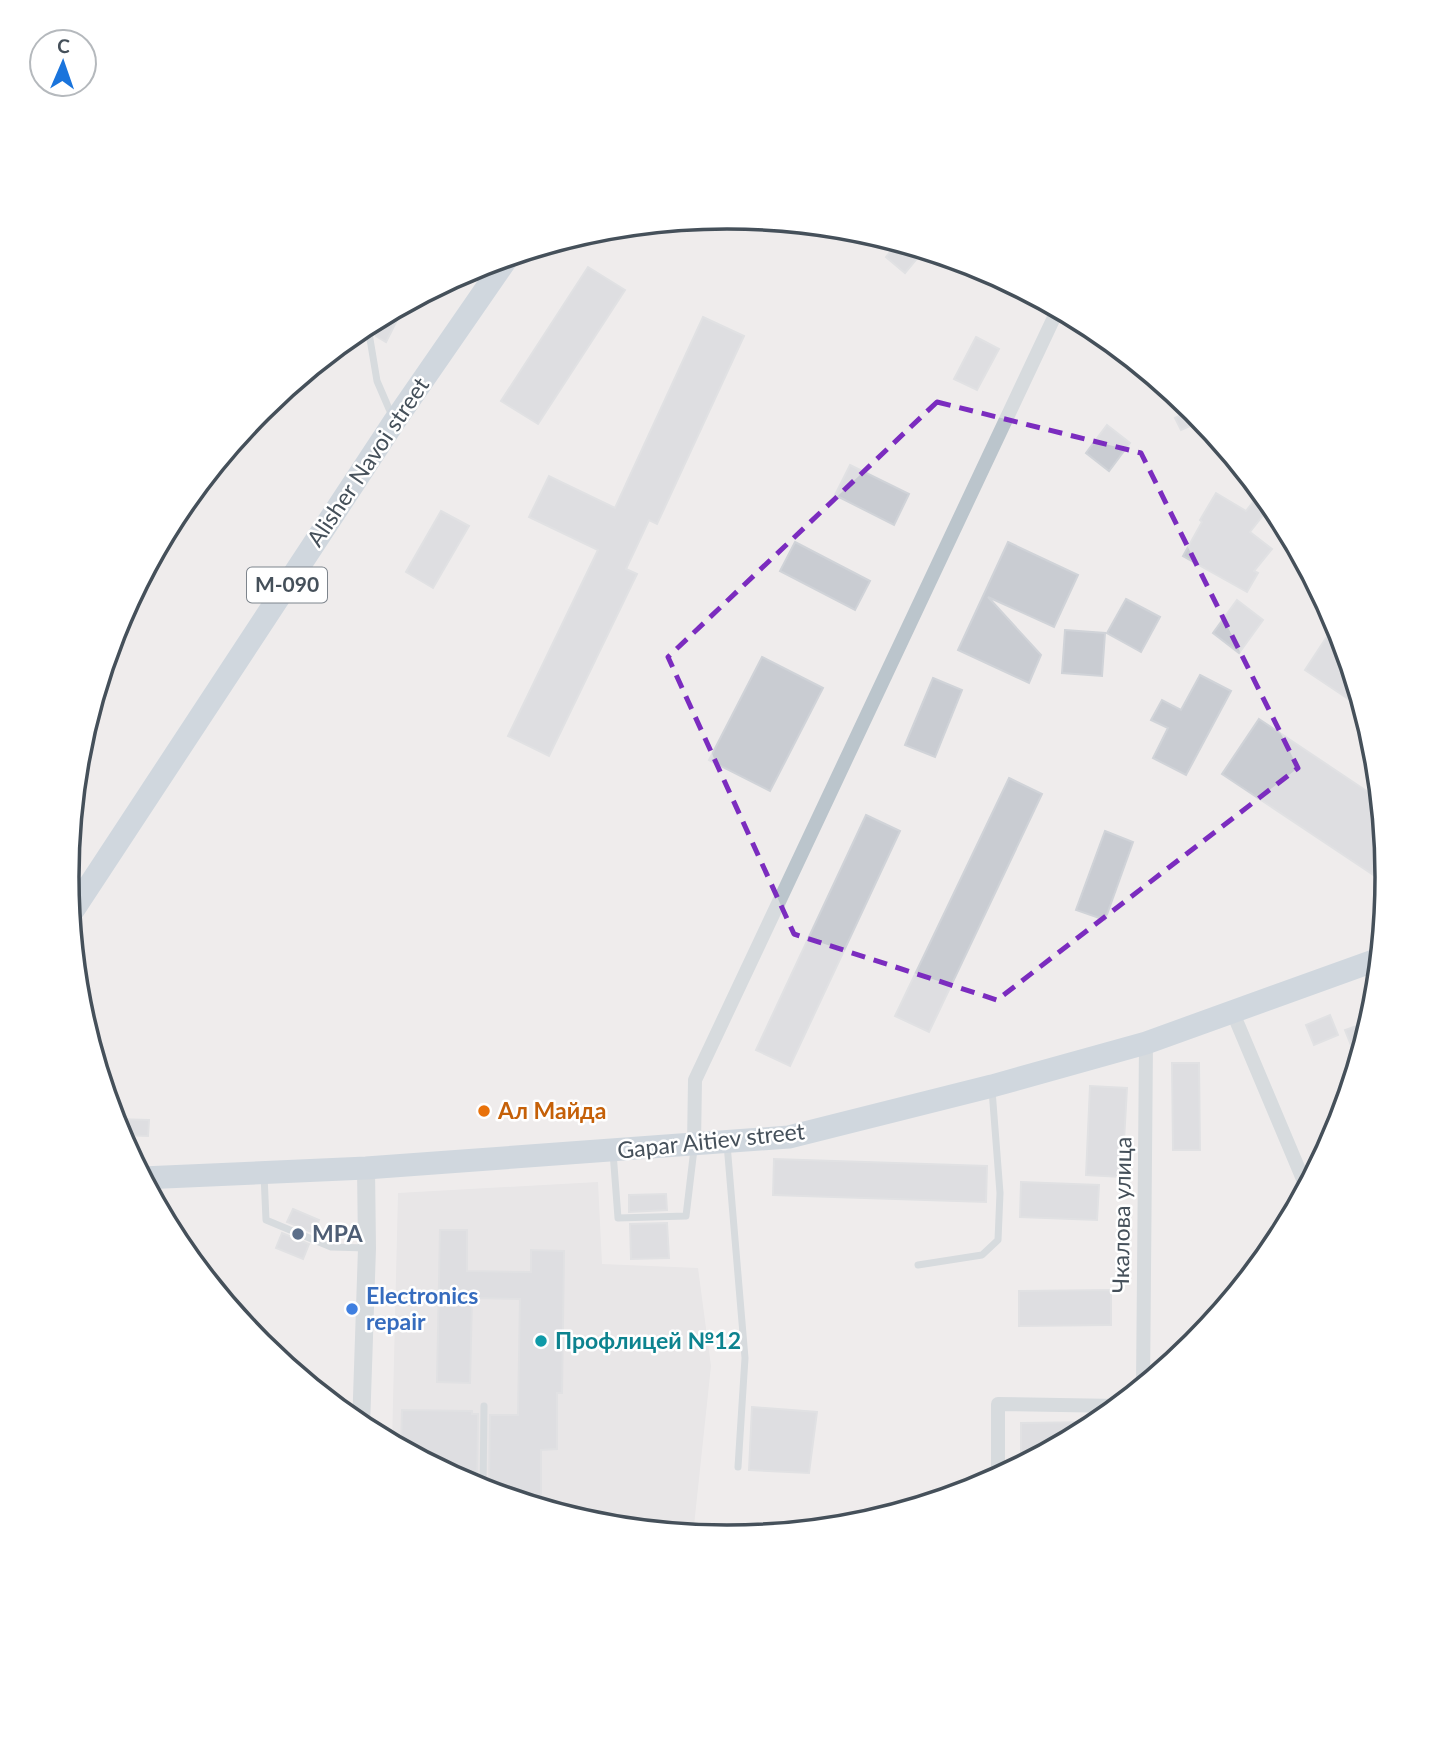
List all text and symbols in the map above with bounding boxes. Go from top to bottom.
north arrow [28,28,98,98]
text: С [57,34,71,57]
street label: Alisher Navoi street [300,371,435,551]
road number: М-090 [247,568,327,602]
place label: Ал Майда [497,1096,606,1124]
marker: Ал Майда [476,1103,492,1119]
street label: Gapar Aitiev street [616,1116,807,1164]
street label: Чкалова улица [1106,1137,1136,1293]
place label: MPA [312,1219,364,1247]
marker: MPA [290,1226,306,1242]
place label: Electronics repair [366,1281,478,1335]
marker: Electronics repair [344,1301,360,1317]
place label: Профлицей №12 [555,1326,741,1354]
marker: Профлицей №12 [533,1333,549,1349]

